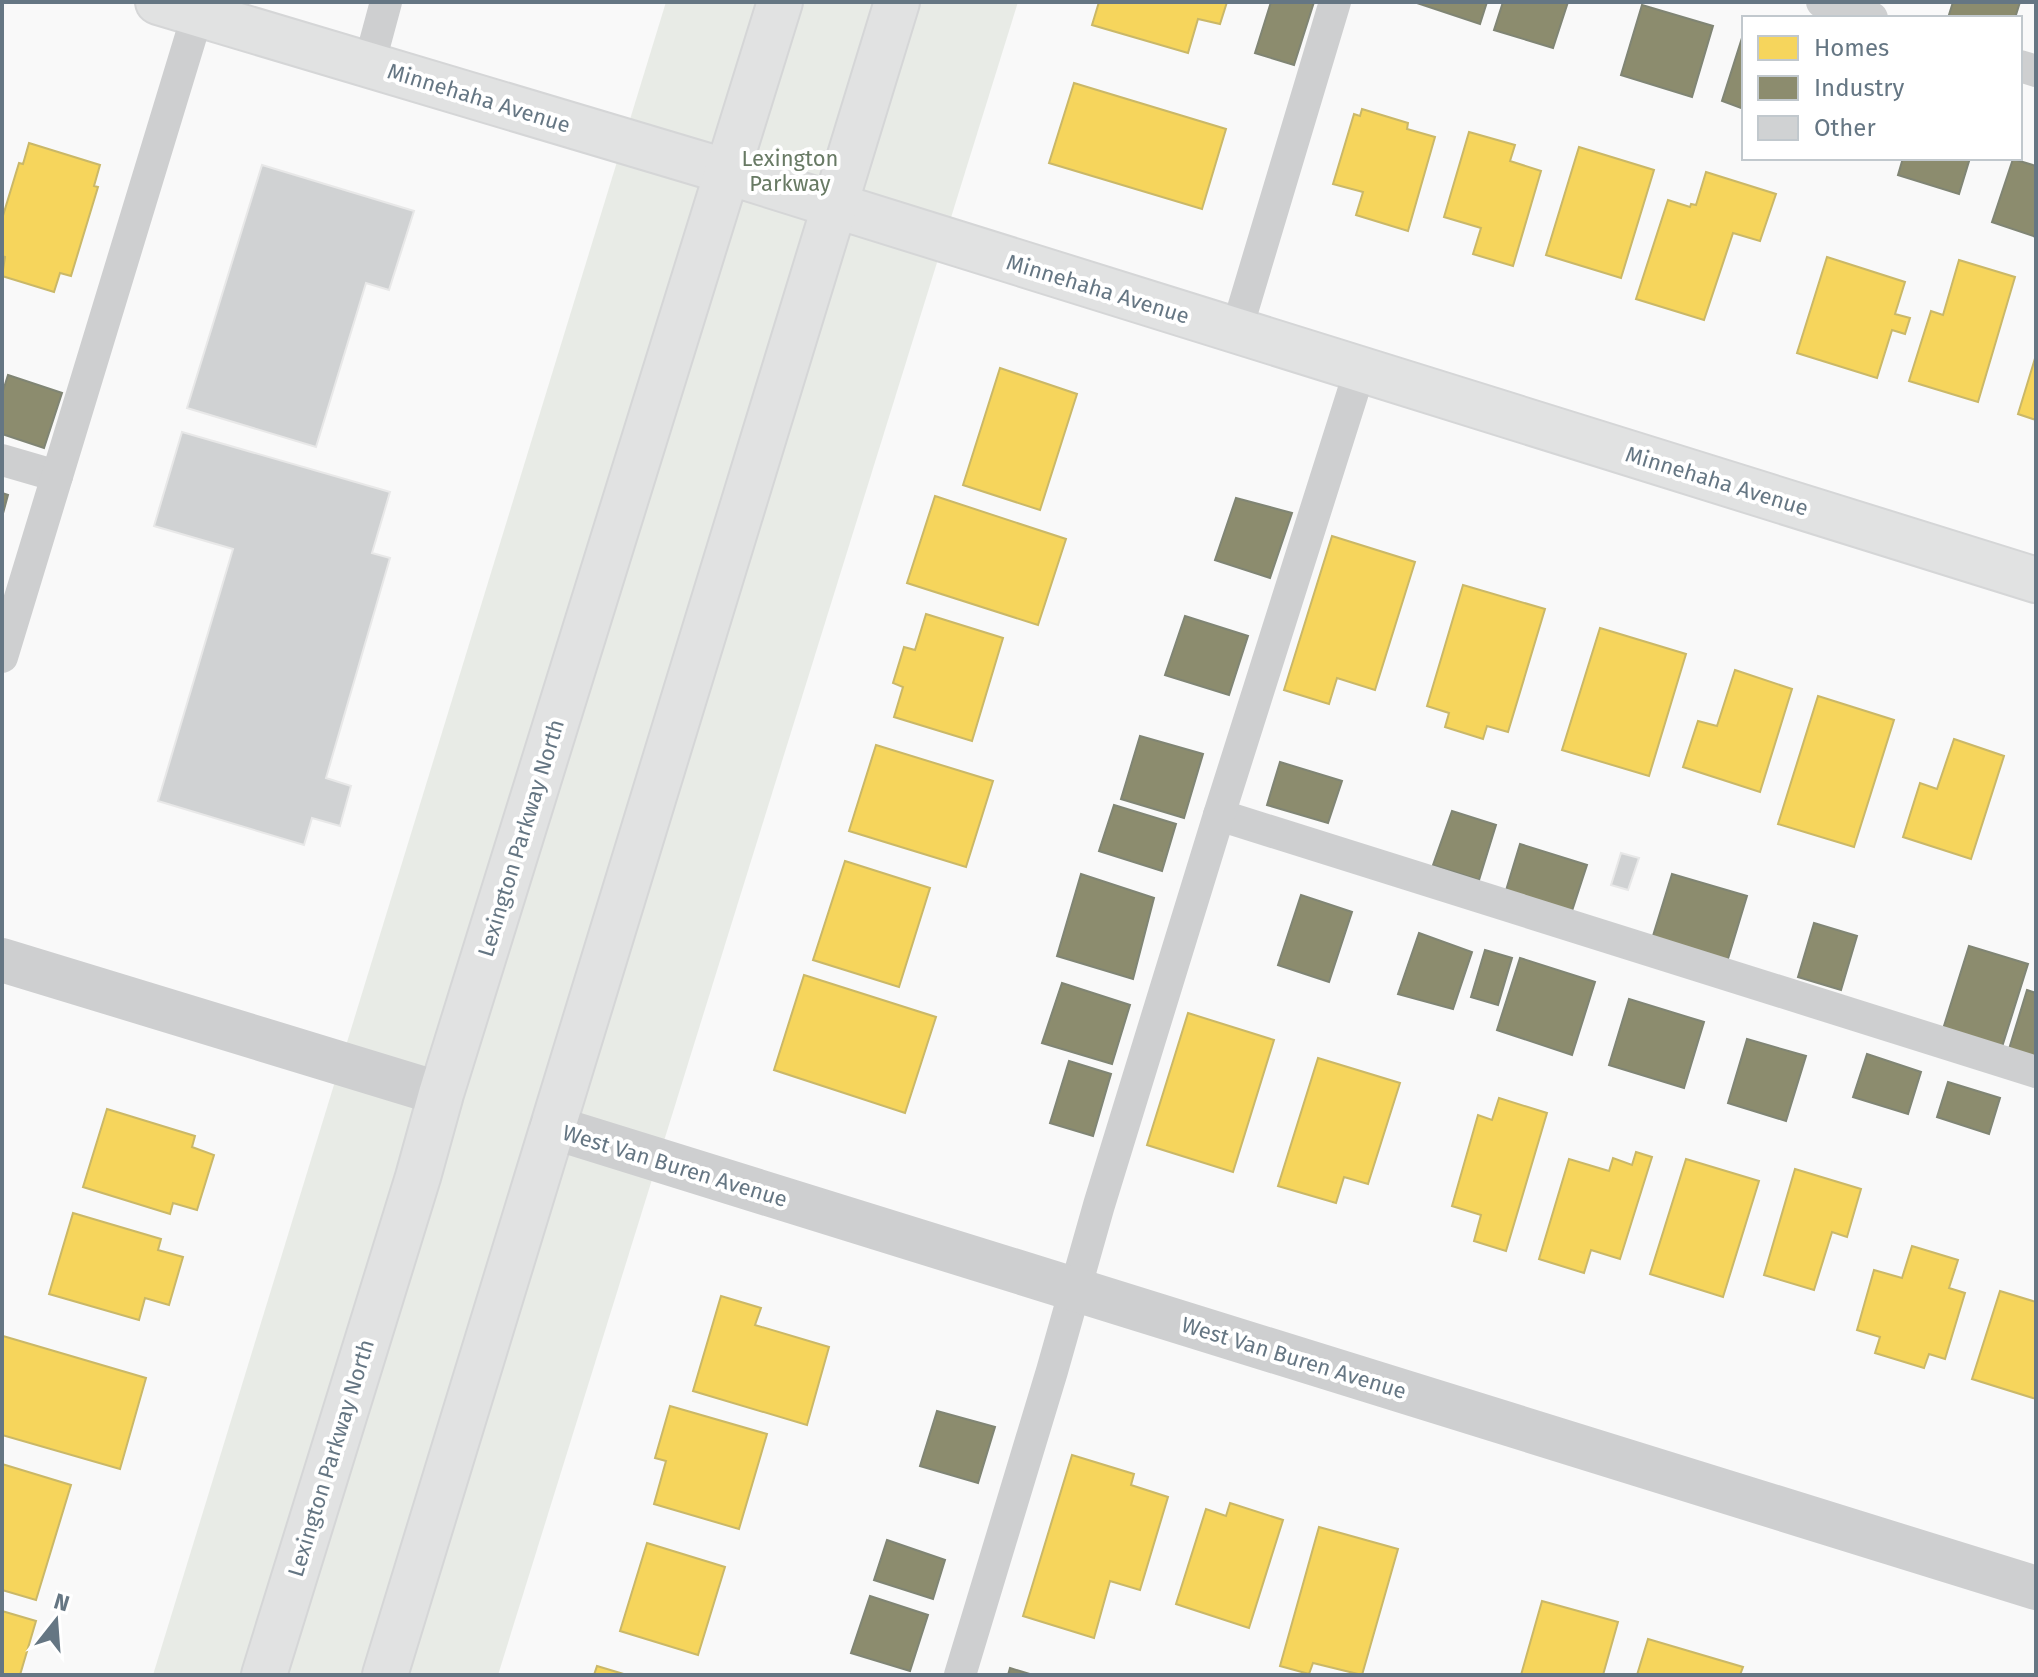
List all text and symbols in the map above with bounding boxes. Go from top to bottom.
legend [1742,16,2022,160]
text: Homes [1814,34,1889,62]
street label: Minnehaha Avenue [384,57,574,139]
text: Industry [1814,74,1905,102]
text: Other [1814,114,1876,142]
park label: Lexington Parkway [742,145,838,197]
street label: Minnehaha Avenue [1003,248,1193,330]
street label: Minnehaha Avenue [1622,440,1812,522]
street label: Lexington Parkway North [472,716,570,960]
street label: West Van Buren Avenue [559,1119,791,1213]
street label: West Van Buren Avenue [1178,1311,1410,1405]
street label: Lexington Parkway North [282,1336,380,1580]
north arrow [16,1581,96,1661]
text: N [51,1587,73,1617]

